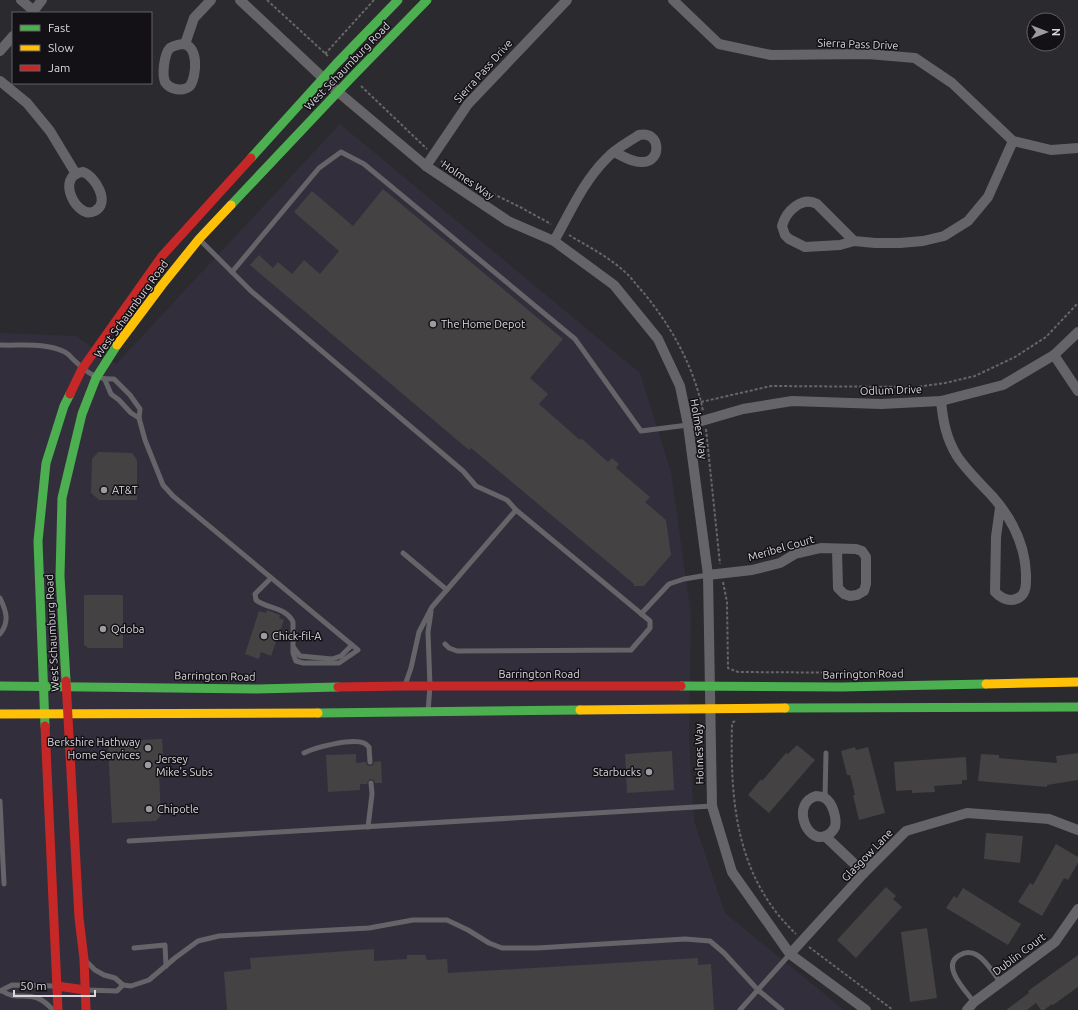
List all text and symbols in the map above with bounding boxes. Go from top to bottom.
legend [12,12,152,84]
north arrow [1026,12,1066,52]
street label: West Schaumburg Road [302,20,392,112]
text: Fast [48,21,70,34]
text: N [1050,28,1062,36]
street label: Sierra Pass Drive [451,37,515,105]
street label: Sierra Pass Drive [817,37,899,51]
text: Slow [48,41,74,54]
text: Jam [48,61,70,74]
street label: Holmes Way [439,158,497,202]
street label: West Schaumburg Road [92,258,170,360]
place label: The Home Depot [441,318,526,330]
marker: The Home Depot [428,319,438,329]
street label: Odlum Drive [860,383,922,397]
street label: Holmes Way [688,398,710,461]
place label: AT&T [112,484,138,496]
marker: AT&T [99,485,109,495]
street label: Meribel Court [747,533,816,563]
street label: West Schaumburg Road [43,574,61,692]
place label: Qdoba [111,623,145,635]
marker: Qdoba [98,624,108,634]
place label: Chick-fil-A [272,630,322,642]
marker: Chick-fil-A [259,631,269,641]
street label: Barrington Road [822,667,904,681]
street label: Barrington Road [498,668,580,680]
street label: Barrington Road [174,669,256,683]
street label: Holmes Way [692,723,706,784]
place label: Berkshire Hathway Home Services [47,736,141,761]
marker: Berkshire Hathway Home Services [143,743,153,753]
place label: Jersey Mike's Subs [156,753,213,778]
marker: Jersey Mike's Subs [143,760,153,770]
place label: Starbucks [593,766,641,778]
marker: Starbucks [644,767,654,777]
place label: Chipotle [157,803,199,815]
marker: Chipotle [144,804,154,814]
street label: Glasgow Lane [839,826,895,884]
street label: Dublin Court [990,930,1048,978]
scale bar [14,972,95,998]
text: 50 m [20,979,47,992]

